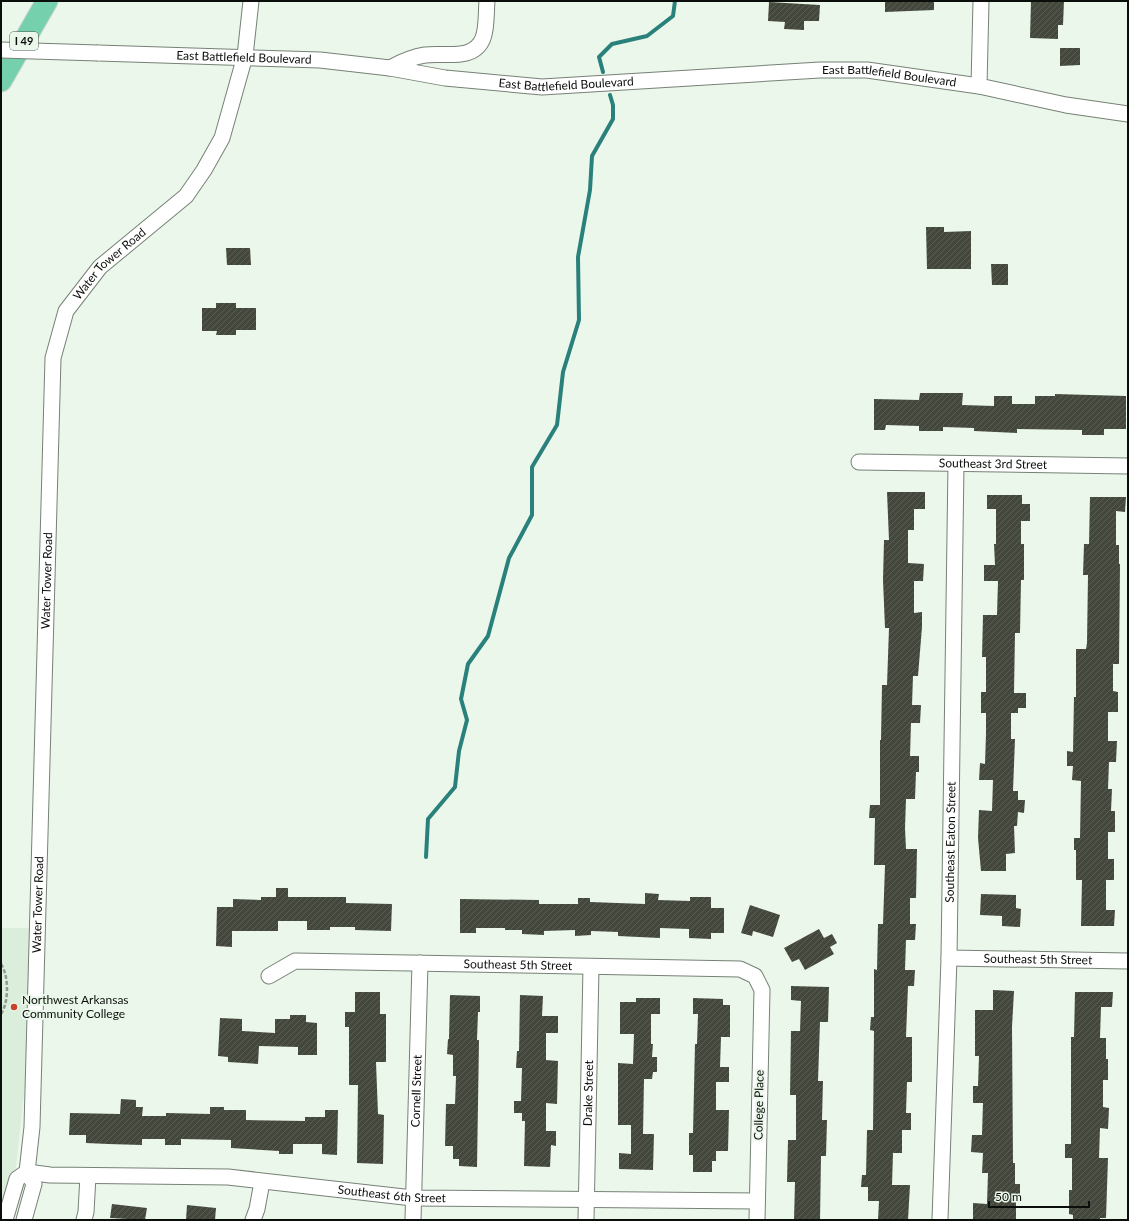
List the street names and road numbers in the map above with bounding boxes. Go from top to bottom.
road number: I 49 [10,32,38,50]
street label: East Battlefield Boulevard [176,47,312,67]
street label: East Battlefield Boulevard [822,62,957,90]
street label: East Battlefield Boulevard [498,73,634,94]
street label: Water Tower Road [69,224,149,303]
street label: Southeast 3rd Street [939,455,1048,472]
street label: Water Tower Road [38,532,55,629]
street label: Southeast Eaton Street [942,781,959,903]
street label: Water Tower Road [29,856,46,953]
street label: Southeast 5th Street [984,951,1093,967]
street label: Southeast 5th Street [464,956,573,973]
street label: Cornell Street [408,1054,425,1127]
street label: Drake Street [580,1059,596,1126]
street label: College Place [750,1070,767,1140]
street label: Southeast 6th Street [337,1182,447,1205]

